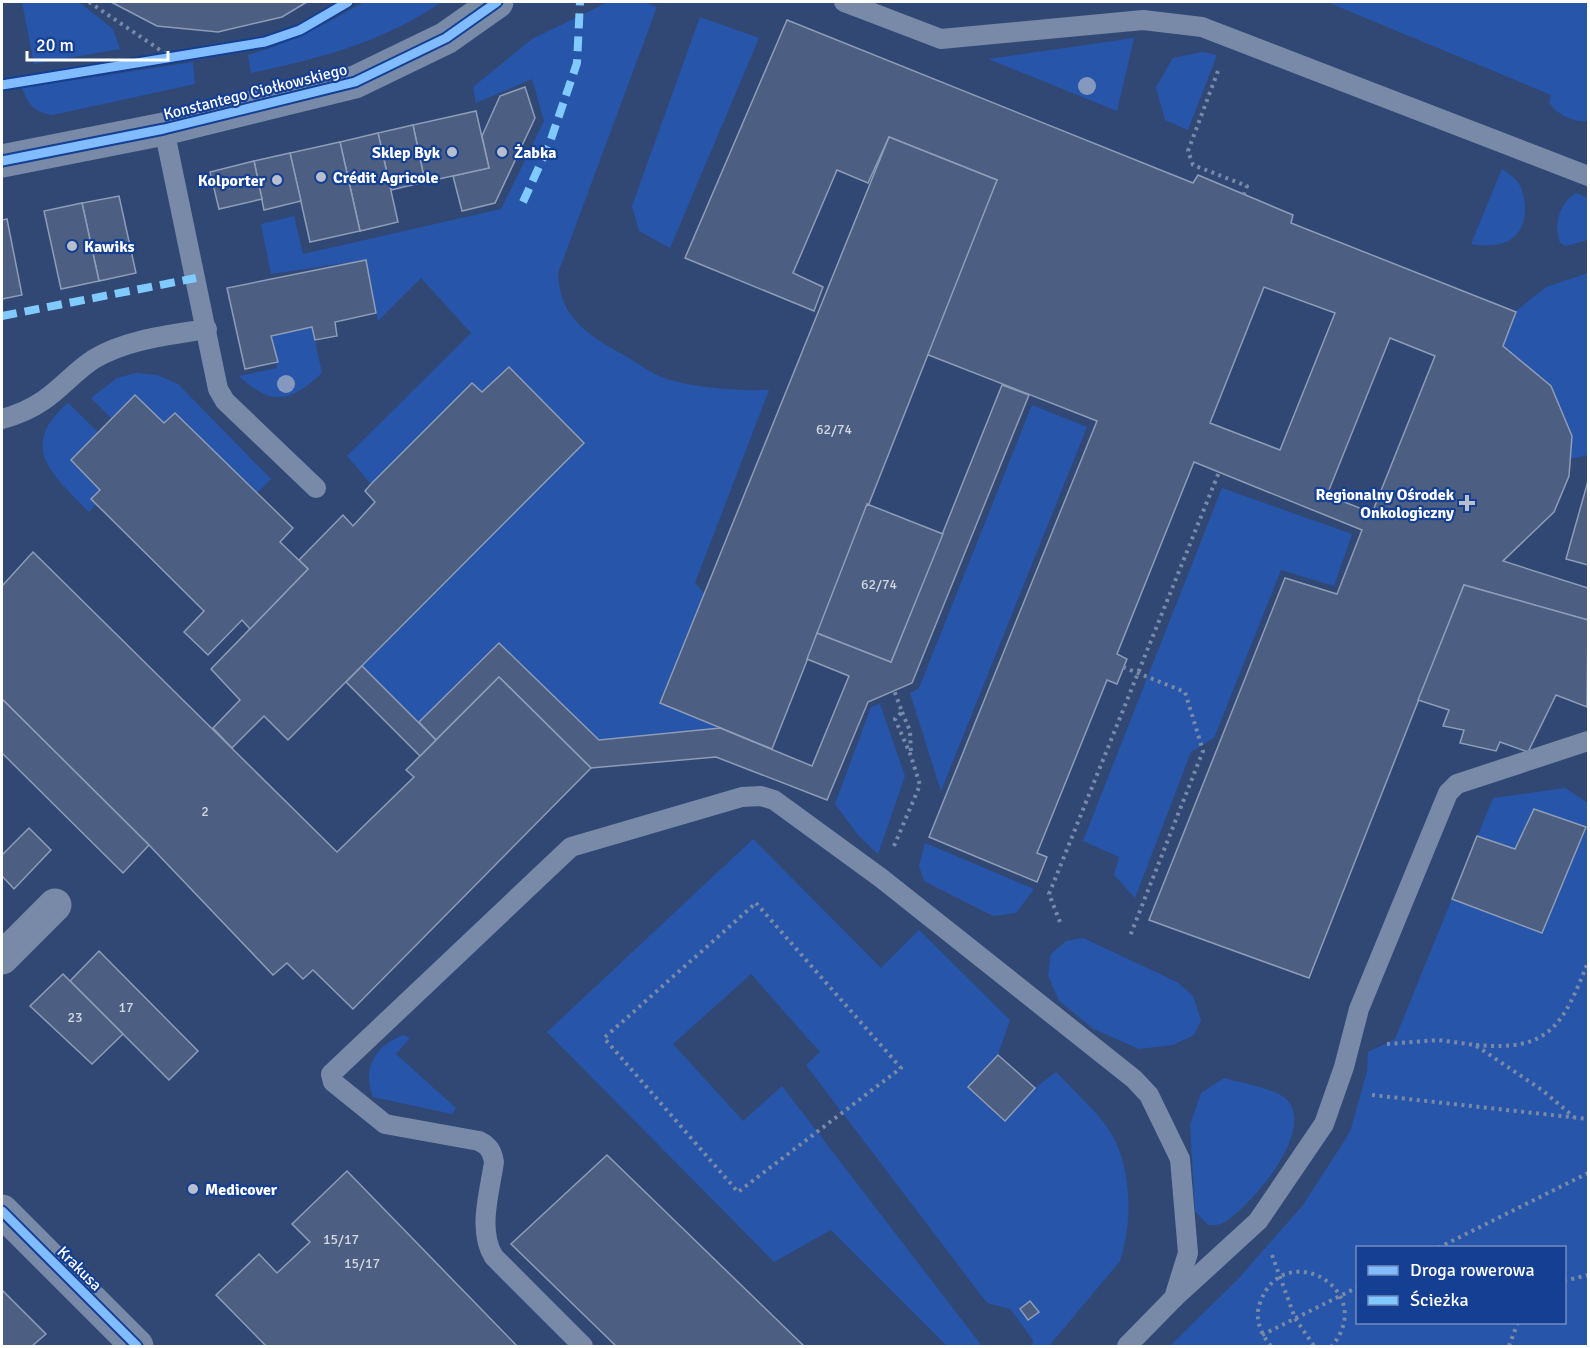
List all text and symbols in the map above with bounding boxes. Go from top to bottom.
scale bar [27,24,168,62]
text: 20 m [36,34,74,56]
street label: Konstantego Ciołkowskiego [161,59,349,124]
place label: Sklep Byk [372,143,441,163]
place label: Żabka [514,143,556,163]
marker: Sklep Byk [445,145,459,159]
marker: Żabka [495,145,509,159]
place label: Crédit Agricole [333,168,438,188]
marker: Crédit Agricole [314,170,328,184]
place label: Kolporter [198,171,266,191]
marker: Kolporter [270,173,284,187]
place label: Kawiks [84,237,135,257]
marker: Kawiks [65,239,79,253]
house number: 62/74 [816,421,853,438]
place label: Regionalny Ośrodek Onkologiczny [1316,485,1455,523]
marker: Regionalny Ośrodek Onkologiczny [1458,494,1476,512]
house number: 62/74 [861,576,898,593]
house number: 2 [201,803,209,820]
house number: 17 [118,999,134,1016]
house number: 23 [67,1009,83,1026]
place label: Medicover [205,1180,278,1200]
marker: Medicover [186,1182,200,1196]
house number: 15/17 [323,1231,359,1248]
street label: Krakusa [53,1242,106,1295]
legend [1356,1246,1566,1324]
house number: 15/17 [344,1255,380,1272]
text: Droga rowerowa [1410,1259,1535,1281]
text: Ścieżka [1410,1289,1469,1311]

